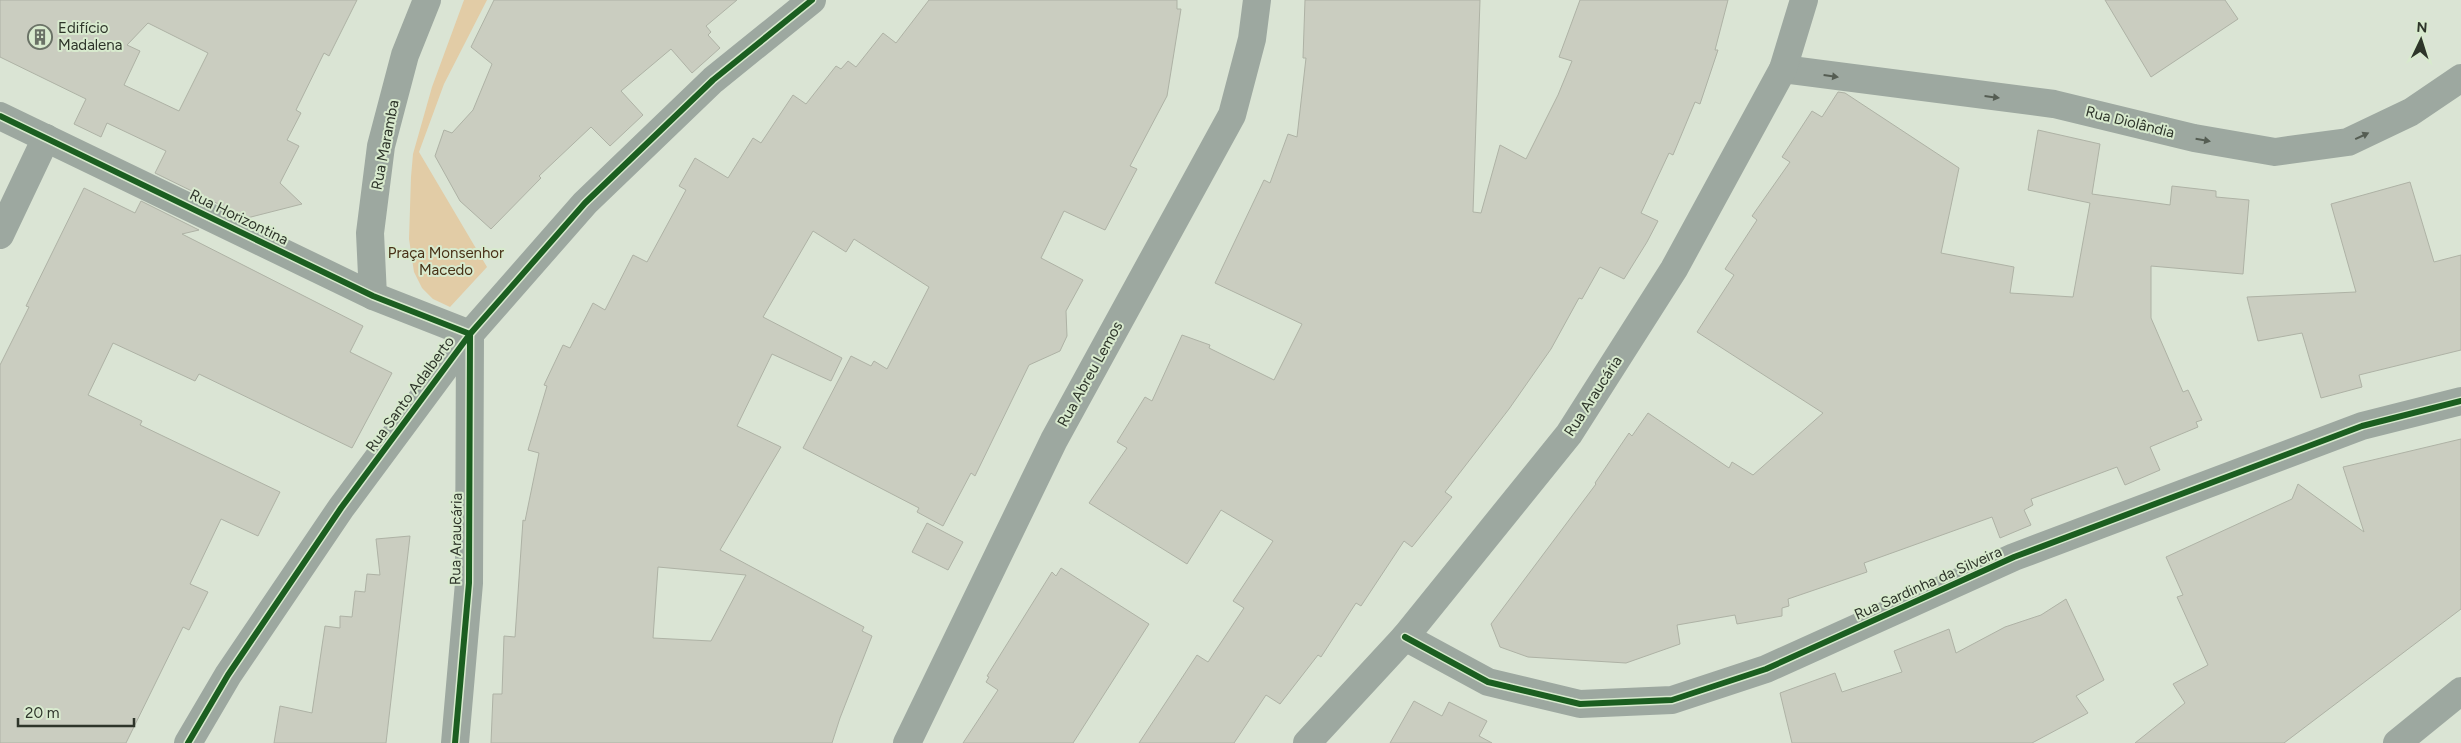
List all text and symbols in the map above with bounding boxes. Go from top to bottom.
north arrow [2396,15,2446,65]
place label: Edifício Madalena [58,19,122,54]
text: N [2416,19,2428,36]
building icon: Edifício Madalena [27,24,53,50]
one-way arrow [1823,72,1839,80]
one-way arrow [1985,93,2001,101]
street label: Rua Maramba [367,98,403,192]
street label: Rua Diolândia [2084,102,2176,142]
one-way arrow [2355,131,2369,139]
one-way arrow [2195,136,2211,144]
street label: Rua Horizontina [187,185,291,249]
park label: Praça Monsenhor Macedo [388,244,504,279]
street label: Rua Abreu Lemos [1054,318,1126,430]
street label: Rua Santo Adalberto [362,332,458,455]
street label: Rua Araucária [1560,352,1626,440]
street label: Rua Araucária [446,493,466,585]
street label: Rua Sardinha da Silveira [1851,542,2005,624]
scale bar [18,696,134,728]
text: 20 m [25,704,59,722]

